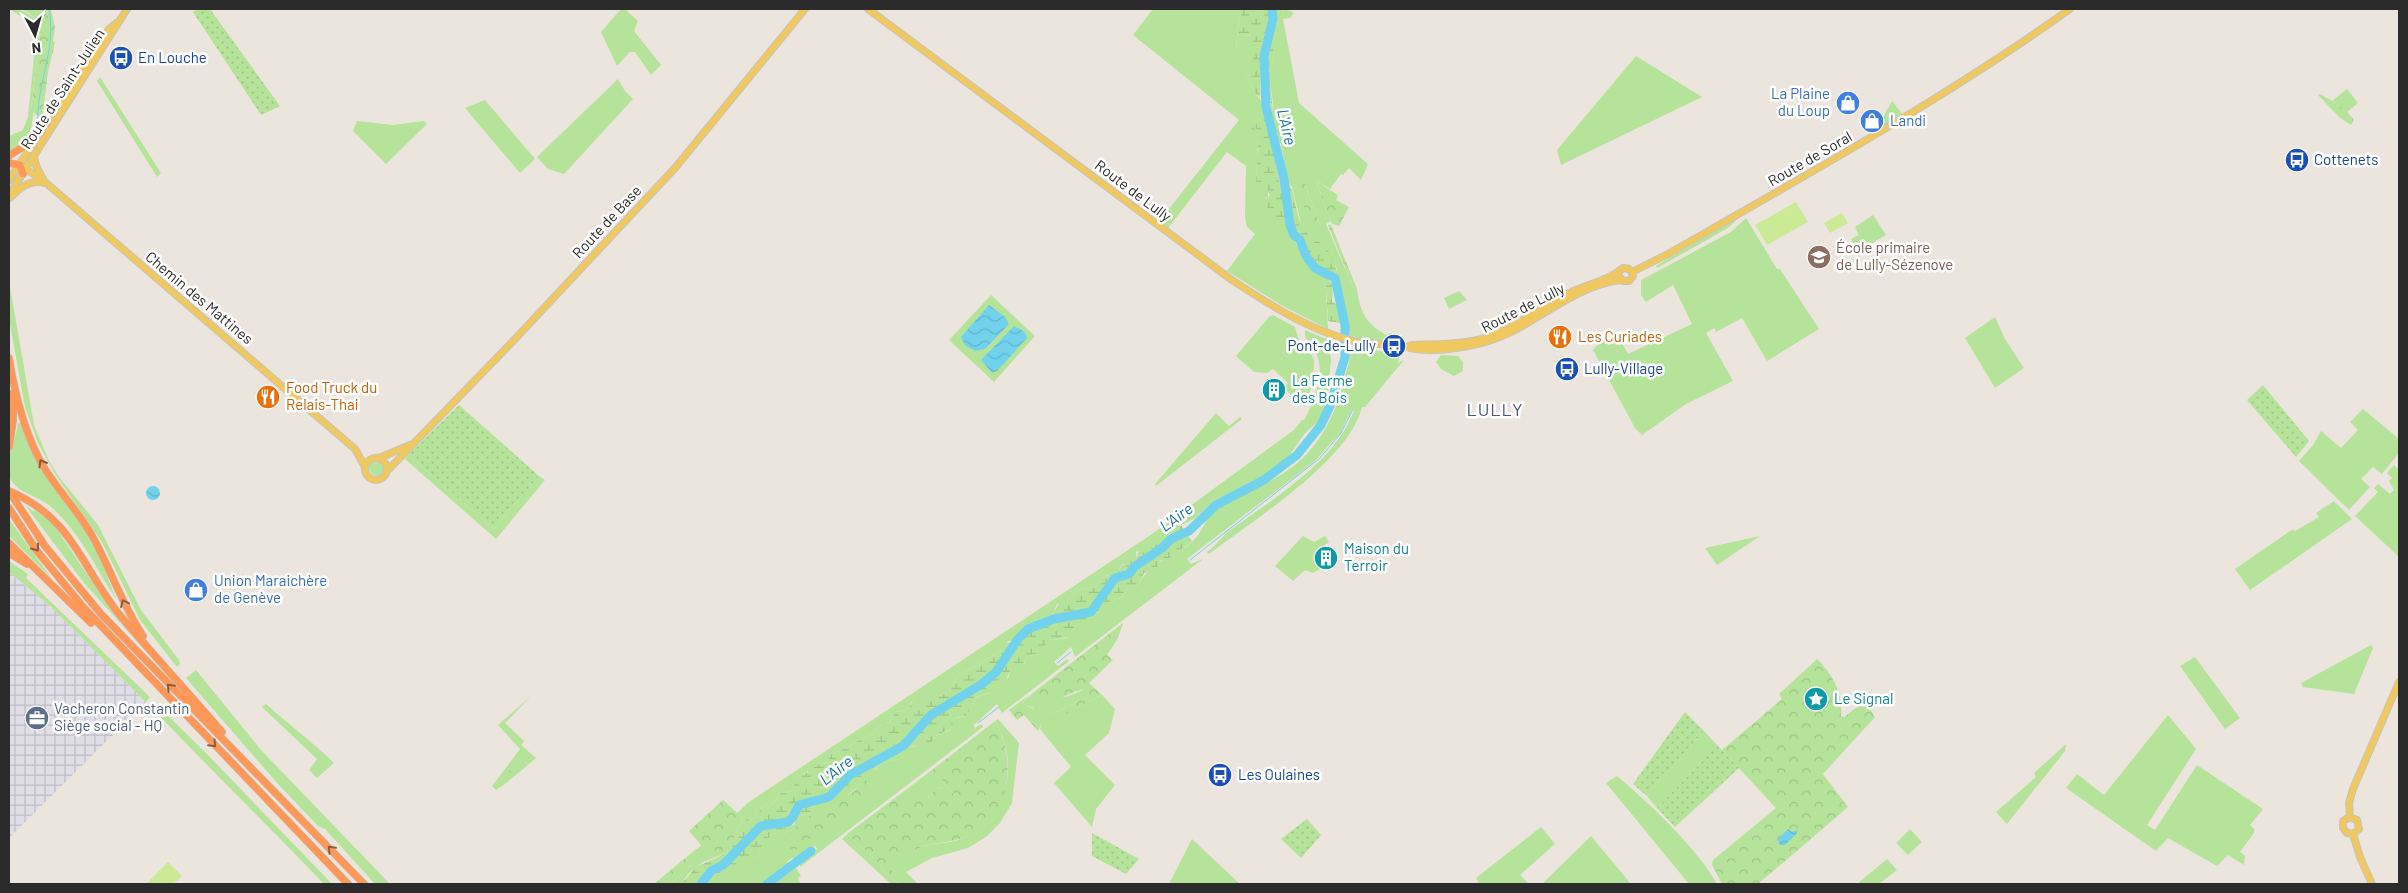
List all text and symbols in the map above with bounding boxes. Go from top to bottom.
north arrow [10,10,60,60]
street label: Route de Saint-Julien [16,25,108,152]
text: N [31,39,42,57]
bus stop icon: En Louche [108,45,134,71]
place label: En Louche [138,48,207,66]
place label: La Plaine du Loup [1771,84,1830,119]
shop icon: La Plaine du Loup [1835,90,1861,116]
water label: L'Aire [1274,107,1301,147]
shop icon: Landi [1859,108,1885,134]
place label: Landi [1890,111,1926,129]
street label: Route de Soral [1764,127,1855,189]
bus stop icon: Cottenets [2284,147,2310,173]
place label: Cottenets [2314,150,2378,168]
street label: Route de Lully [1092,156,1175,225]
street label: Route de Base [568,181,645,261]
place label: École primaire de Lully-Sézenove [1836,238,1953,273]
school or university icon: École primaire de Lully-Sézenove [1806,244,1832,270]
street label: Chemin des Mattines [142,247,257,347]
street label: Route de Lully [1478,278,1567,336]
restaurant icon: Les Curiades [1547,324,1573,350]
place label: Les Curiades [1578,327,1662,345]
bus stop icon: Pont-de-Lully [1381,333,1407,359]
place label: Pont-de-Lully [1288,336,1376,354]
bus stop icon: Lully-Village [1554,356,1580,382]
place label: Lully-Village [1584,359,1663,377]
place label: La Ferme des Bois [1292,371,1353,406]
building icon: La Ferme des Bois [1261,377,1287,403]
place label: Food Truck du Relais-Thai [286,378,377,413]
restaurant icon: Food Truck du Relais-Thai [255,384,281,410]
district label: LULLY [1466,398,1524,420]
one-way arrow [38,460,48,469]
water label: L'Aire [1155,498,1196,535]
place label: Maison du Terroir [1344,539,1409,574]
one-way arrow [30,542,39,552]
building icon: Maison du Terroir [1313,545,1339,571]
place label: Union Maraichère de Genève [214,571,327,606]
shop icon: Union Maraichère de Genève [183,577,209,603]
one-way arrow [119,599,130,608]
one-way arrow [167,684,176,693]
place icon: Le Signal [1803,686,1829,712]
place label: Le Signal [1834,689,1893,707]
place label: Vacheron Constantin Siège social - HQ [54,699,189,734]
office icon: Vacheron Constantin Siège social - HQ [24,705,50,731]
one-way arrow [207,738,216,747]
water label: L'Aire [815,751,856,788]
bus stop icon: Les Oulaines [1207,762,1233,788]
place label: Les Oulaines [1238,765,1320,783]
one-way arrow [328,846,337,855]

